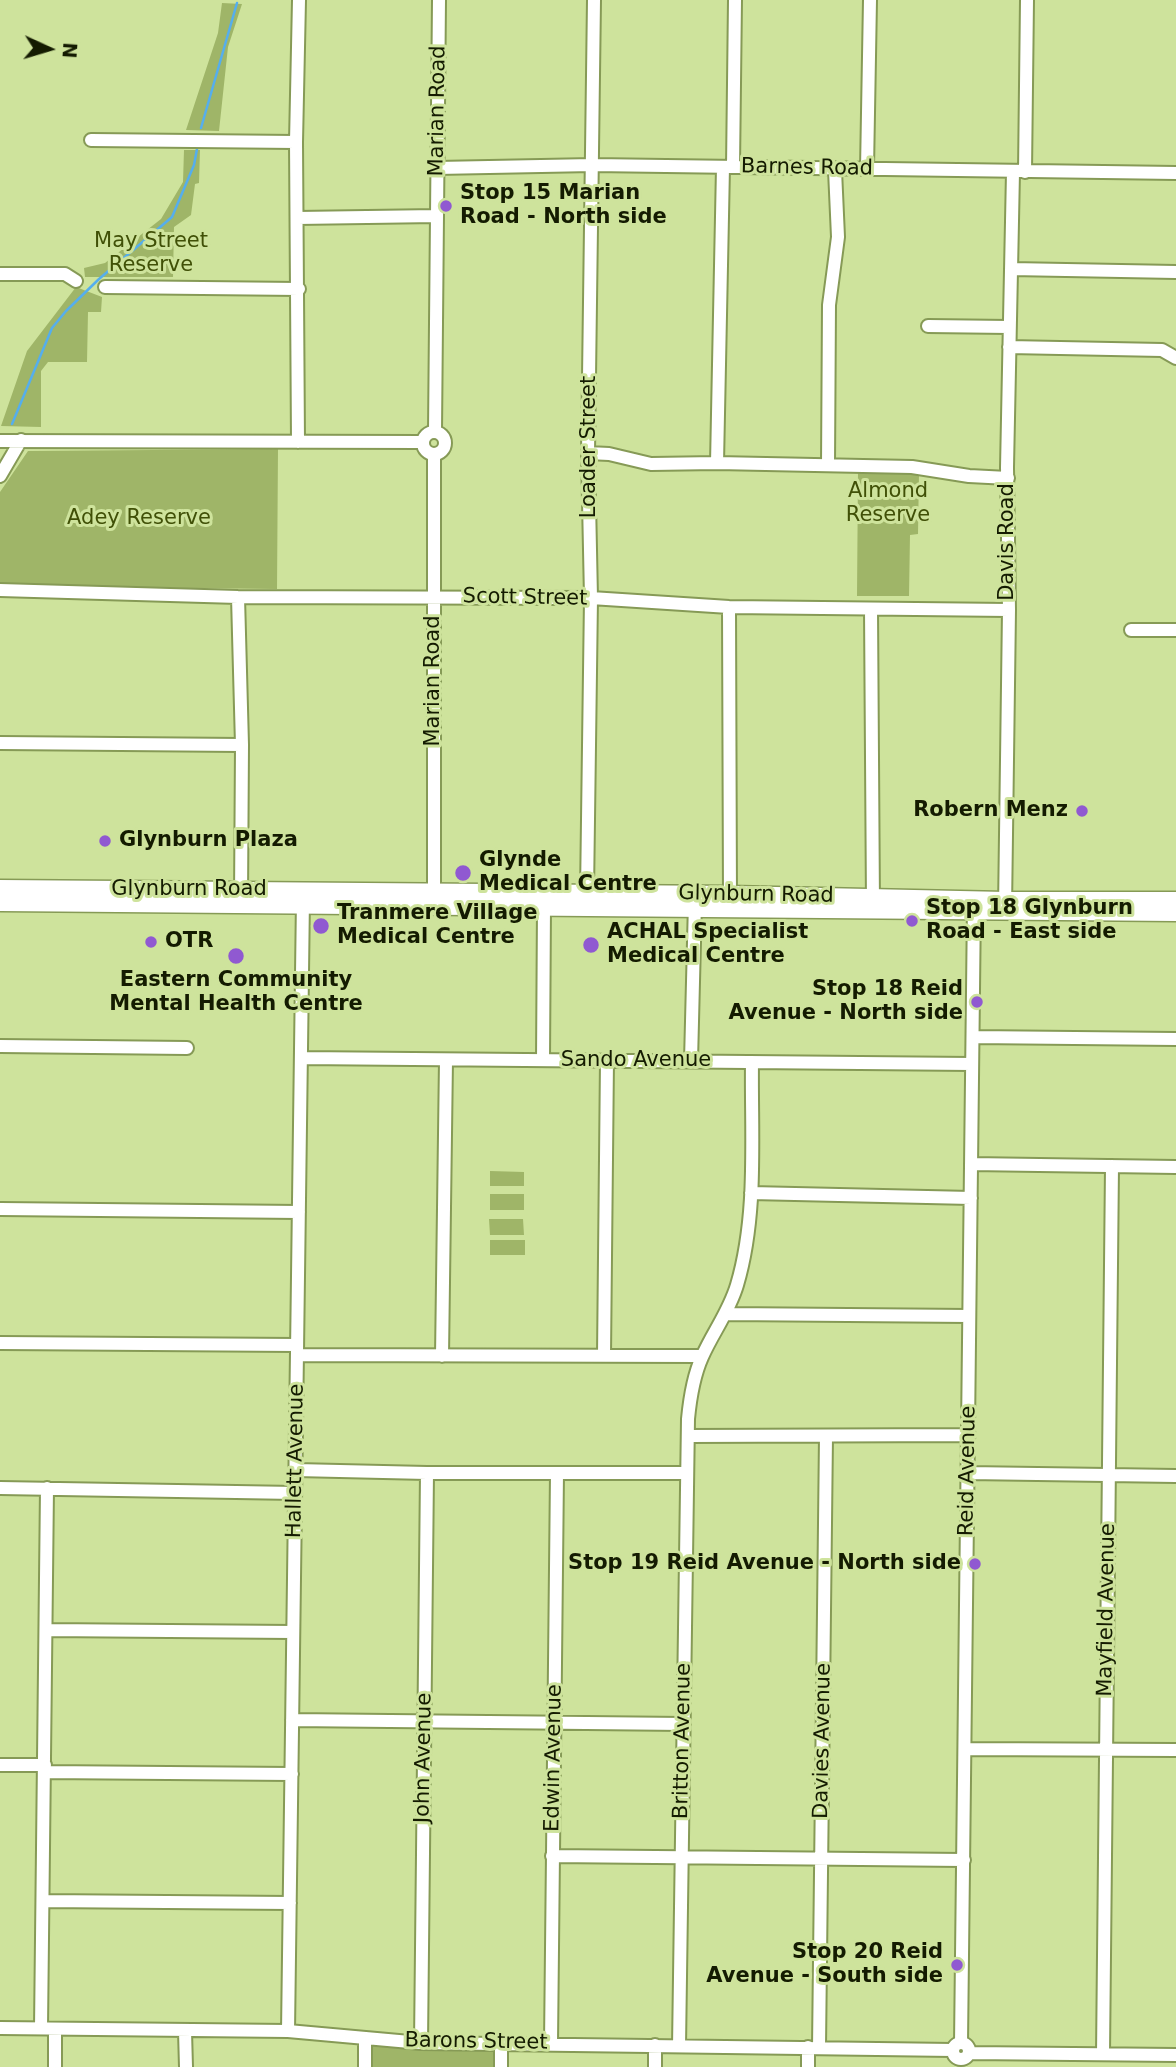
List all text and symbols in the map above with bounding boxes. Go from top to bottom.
north arrow [14,14,84,84]
text: N [58,42,81,59]
street label: Marian Road [424,45,452,177]
street label: Barnes Road [741,154,873,182]
place label: Stop 15 Marian Road - North side [460,181,667,231]
marker: Stop 15 Marian Road - North side [438,198,454,214]
park label: May Street Reserve [94,229,208,279]
street label: Loader Street [577,376,603,518]
park label: Almond Reserve [846,479,930,529]
street label: Davis Road [995,483,1021,601]
park label: Adey Reserve [67,506,211,532]
street label: Scott Street [462,584,588,612]
street label: Marian Road [421,615,447,747]
place label: Robern Menz [913,798,1068,824]
marker: Robern Menz [1074,803,1090,819]
place label: Glynburn Plaza [119,828,298,854]
marker: Glynburn Plaza [97,833,113,849]
place label: Glynde Medical Centre [479,848,657,898]
marker: Glynde Medical Centre [453,863,473,883]
street label: Glynburn Road [111,877,267,903]
street label: Glynburn Road [678,881,834,909]
place label: Stop 18 Glynburn Road - East side [926,896,1133,946]
place label: Tranmere Village Medical Centre [337,901,537,951]
marker: Stop 18 Glynburn Road - East side [904,913,920,929]
marker: Tranmere Village Medical Centre [311,916,331,936]
place label: ACHAL Specialist Medical Centre [607,920,808,970]
place label: OTR [165,929,213,955]
marker: OTR [143,934,159,950]
marker: ACHAL Specialist Medical Centre [581,935,601,955]
marker: Eastern Community Mental Health Centre [226,946,246,966]
place label: Eastern Community Mental Health Centre [109,968,363,1018]
place label: Stop 18 Reid Avenue - North side [728,977,963,1027]
marker: Stop 18 Reid Avenue - North side [969,994,985,1010]
street label: Sando Avenue [561,1048,711,1074]
street label: Hallett Avenue [282,1384,310,1538]
street label: Reid Avenue [954,1406,982,1536]
street label: Mayfield Avenue [1093,1523,1121,1697]
place label: Stop 19 Reid Avenue - North side [568,1551,961,1577]
marker: Stop 19 Reid Avenue - North side [967,1556,983,1572]
street label: Britton Avenue [669,1663,697,1819]
street label: Davies Avenue [809,1663,837,1819]
street label: Edwin Avenue [540,1684,568,1832]
street label: John Avenue [410,1693,438,1823]
place label: Stop 20 Reid Avenue - South side [706,1940,943,1990]
marker: Stop 20 Reid Avenue - South side [949,1957,965,1973]
street label: Barons Street [404,2028,548,2056]

